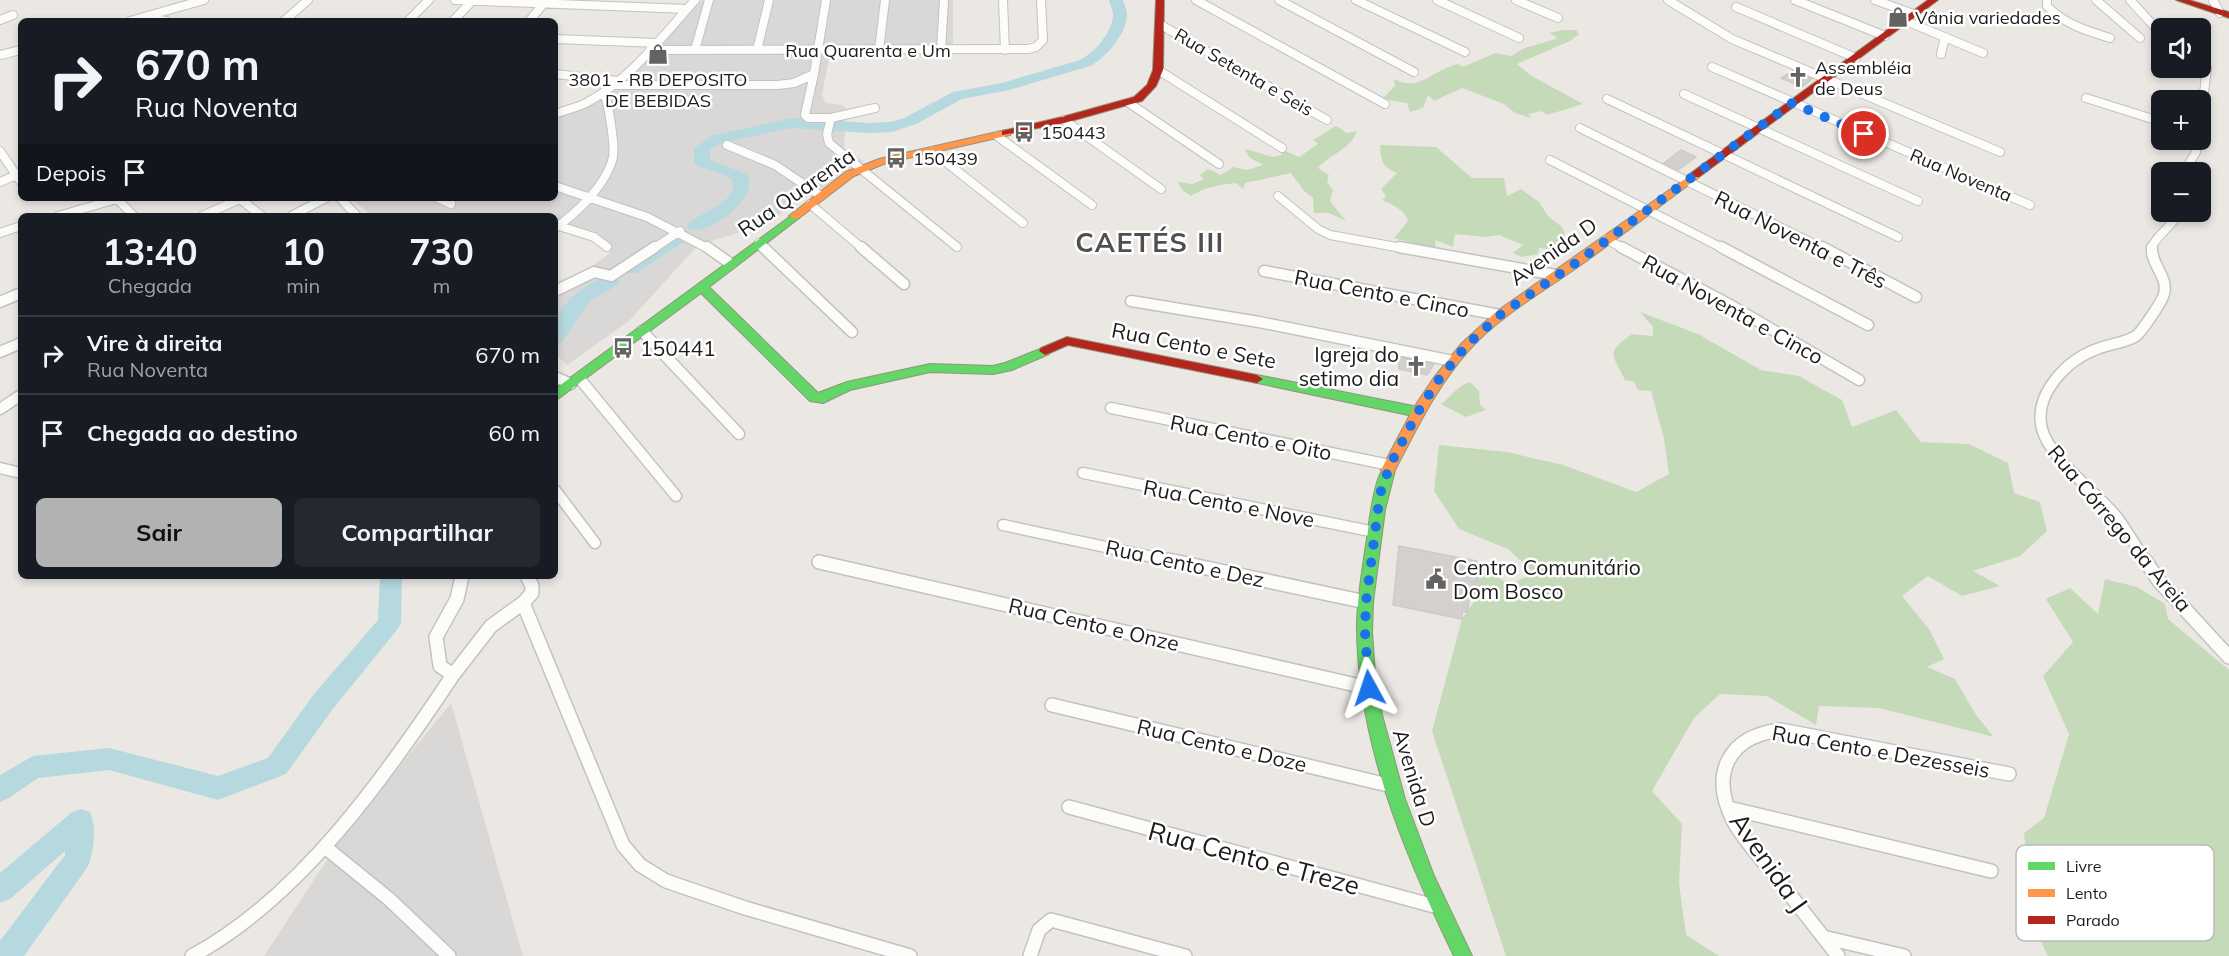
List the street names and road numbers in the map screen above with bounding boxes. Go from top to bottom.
street label: Rua Setenta e Seis [1171,23,1318,121]
street label: Rua Quarenta e Um [785,39,951,62]
street label: Rua Quarenta [733,142,859,242]
street label: Rua Noventa [1906,143,2016,207]
street label: Rua Noventa e Três [1711,184,1891,294]
street label: Avenida D [1504,211,1602,291]
street label: Rua Noventa e Cinco [1638,248,1828,370]
street label: Rua Cento e Cinco [1292,263,1472,323]
street label: Rua Cento e Sete [1110,316,1278,374]
street label: Rua Cento e Oito [1168,409,1334,465]
street label: Rua Córrego da Areia [2043,439,2197,617]
street label: Rua Cento e Nove [1141,474,1317,532]
street label: Rua Cento e Dez [1103,533,1267,593]
street label: Rua Cento e Onze [1006,592,1182,656]
street label: Rua Cento e Doze [1135,713,1309,777]
street label: Rua Cento e Dezesseis [1770,719,1992,783]
street label: Avenida D [1388,726,1442,830]
street label: Avenida J [1723,806,1815,918]
street label: Rua Cento e Treze [1145,814,1363,902]

